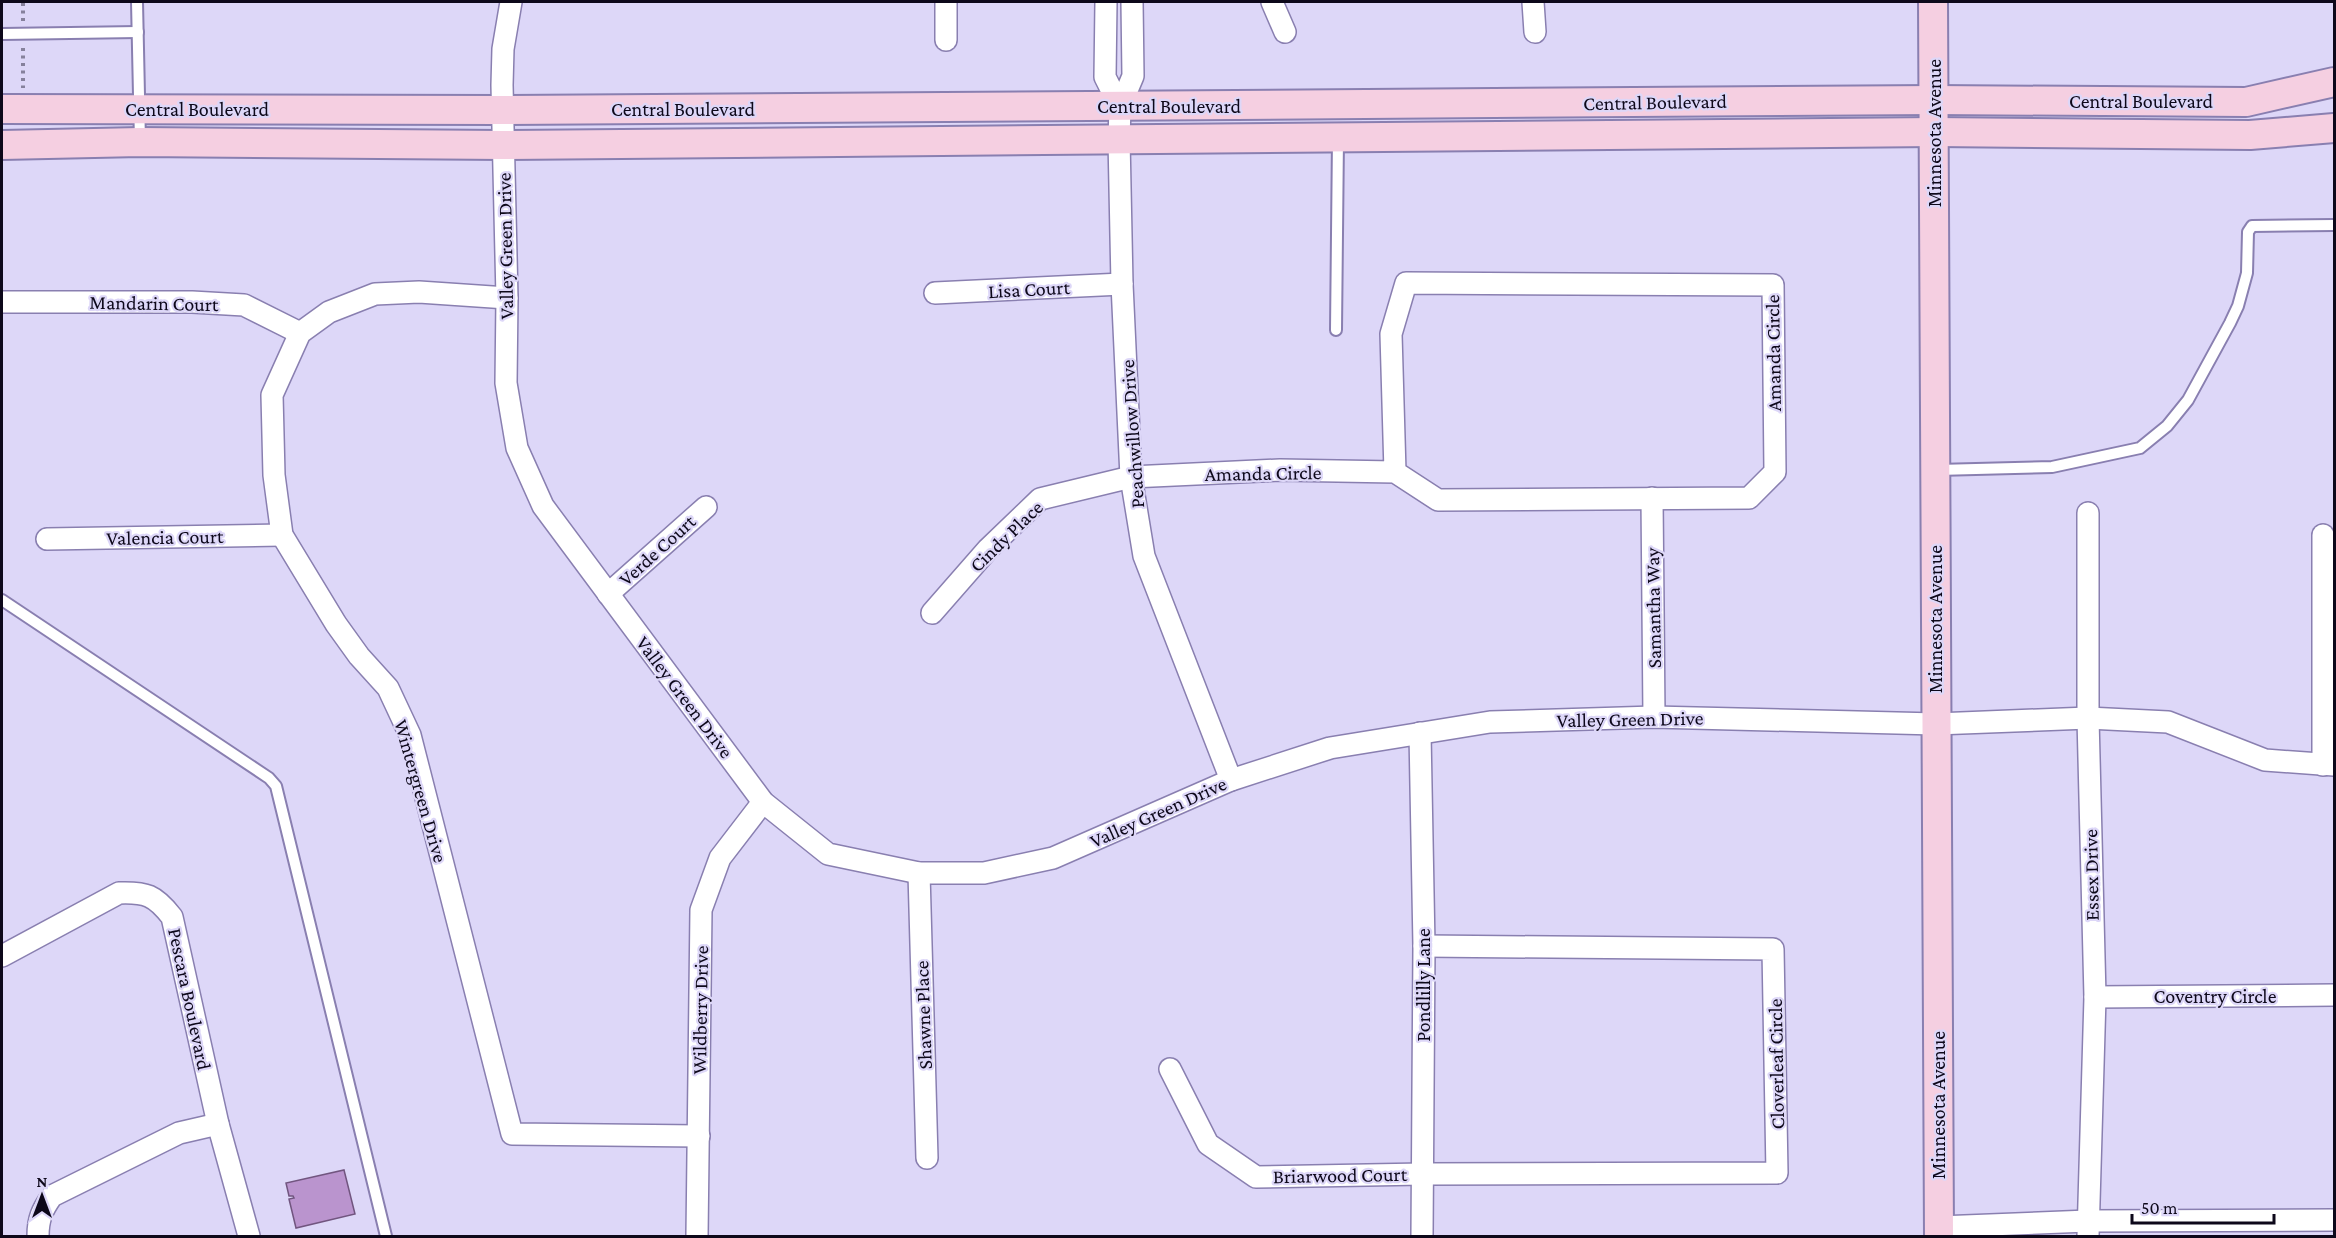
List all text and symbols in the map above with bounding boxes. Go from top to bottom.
street label: Minnesota Avenue [1923,59,1945,207]
street label: Central Boulevard [1583,90,1728,114]
street label: Central Boulevard [2069,90,2213,112]
street label: Central Boulevard [1097,95,1241,117]
street label: Central Boulevard [125,98,269,120]
street label: Central Boulevard [611,98,755,120]
street label: Valley Green Drive [493,172,518,320]
street label: Lisa Court [987,276,1071,302]
street label: Mandarin Court [89,291,219,315]
street label: Amanda Circle [1761,294,1785,412]
street label: Peachwillow Drive [1116,359,1148,509]
street label: Amanda Circle [1204,461,1322,485]
street label: Cindy Place [965,496,1048,577]
street label: Verde Court [614,510,700,590]
street label: Valencia Court [106,525,224,549]
street label: Minnesota Avenue [1924,545,1946,693]
street label: Samantha Way [1641,547,1666,669]
street label: Valley Green Drive [631,632,738,763]
street label: Valley Green Drive [1556,707,1704,732]
street label: Wintergreen Drive [389,717,452,866]
street label: Valley Green Drive [1086,772,1230,853]
street label: Essex Drive [2079,829,2103,921]
street label: Pescara Boulevard [164,926,216,1072]
street label: Pondlilly Lane [1412,928,1435,1042]
street label: Wildberry Drive [688,945,713,1075]
street label: Shawne Place [910,960,936,1070]
street label: Coventry Circle [2154,985,2277,1008]
street label: Cloverleaf Circle [1764,998,1788,1130]
street label: Minnesota Avenue [1927,1031,1949,1179]
street label: Briarwood Court [1273,1163,1408,1187]
north arrow [12,1166,72,1226]
text: N [37,1173,48,1190]
scale bar [2132,1187,2274,1225]
text: 50 m [2141,1198,2178,1218]

